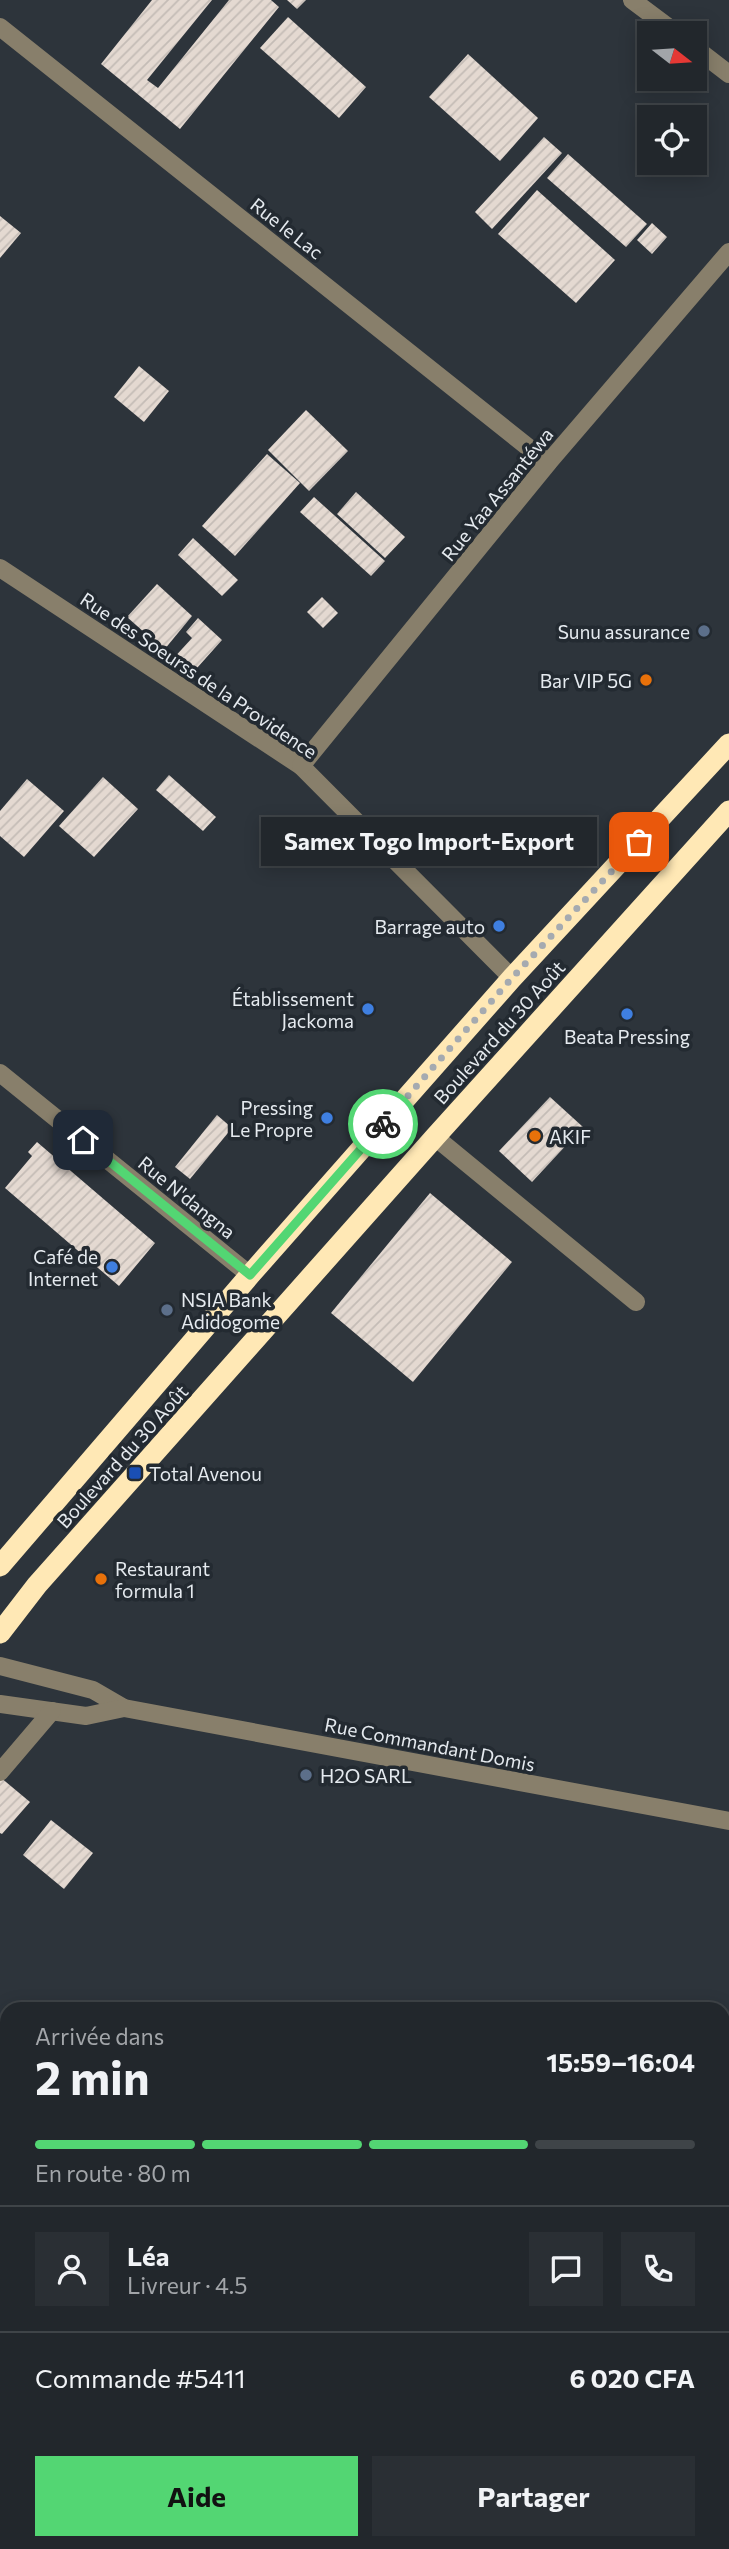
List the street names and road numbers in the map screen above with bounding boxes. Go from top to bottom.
street label: Rue le Lac [246,193,328,263]
street label: Rue Yaa Assantéwa [436,423,558,565]
street label: Rue des Soeurss de la Providence [76,587,322,763]
street label: Boulevard du 30 Août [429,956,569,1108]
street label: Rue N'dangna [134,1151,240,1243]
street label: Boulevard du 30 Août [52,1380,192,1532]
street label: Rue Commandant Domis [323,1712,537,1776]

